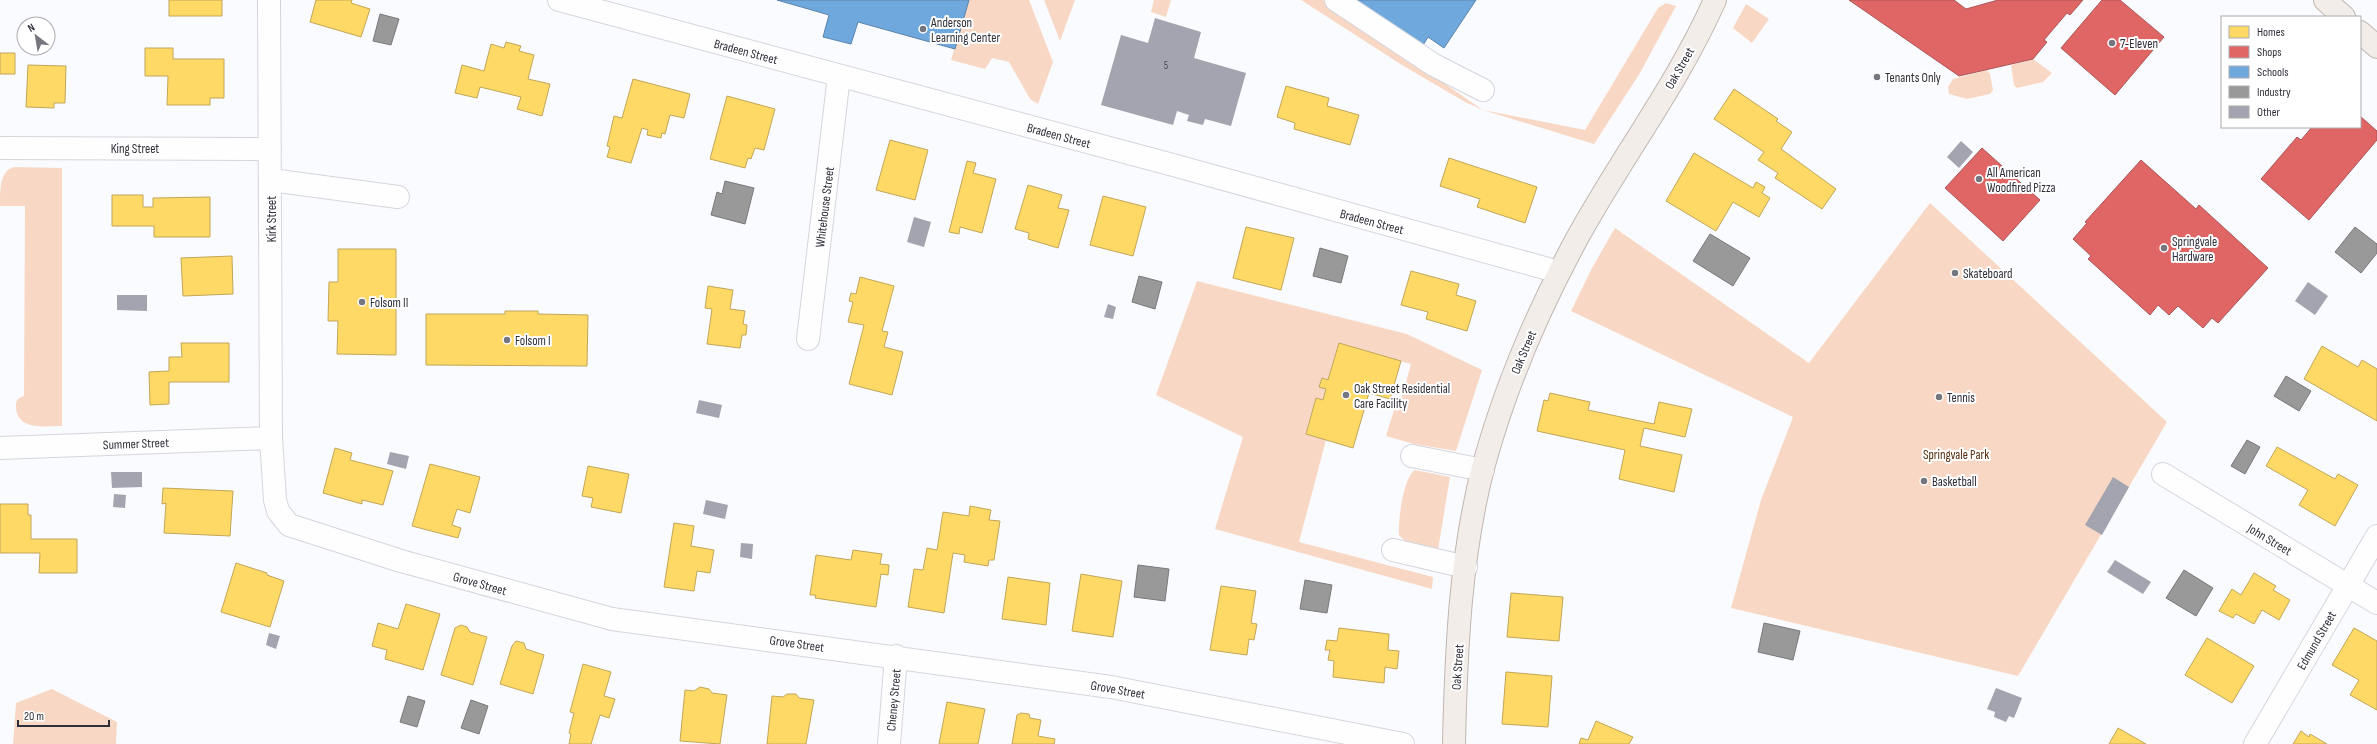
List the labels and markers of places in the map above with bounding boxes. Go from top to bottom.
place label: Anderson Learning Center [930,15,1001,46]
marker: Anderson Learning Center [918,24,928,34]
place label: 7-Eleven [2120,36,2158,52]
marker: 7-Eleven [2107,38,2117,48]
place label: Tenants Only [1885,70,1941,86]
marker: Tenants Only [1872,72,1882,82]
place label: All American Woodfired Pizza [1986,165,2056,196]
marker: All American Woodfired Pizza [1974,174,1984,184]
place label: Springvale Hardware [2172,234,2217,265]
marker: Springvale Hardware [2159,243,2169,253]
place label: Skateboard [1963,266,2012,282]
marker: Skateboard [1950,268,1960,278]
place label: Folsom II [370,295,408,311]
marker: Folsom II [357,297,367,307]
place label: Folsom I [515,333,551,349]
marker: Folsom I [502,335,512,345]
place label: Oak Street Residential Care Facility [1354,381,1450,412]
marker: Oak Street Residential Care Facility [1341,390,1351,400]
place label: Tennis [1947,390,1975,406]
marker: Tennis [1934,392,1944,402]
place label: Basketball [1932,474,1977,490]
marker: Basketball [1919,476,1929,486]

